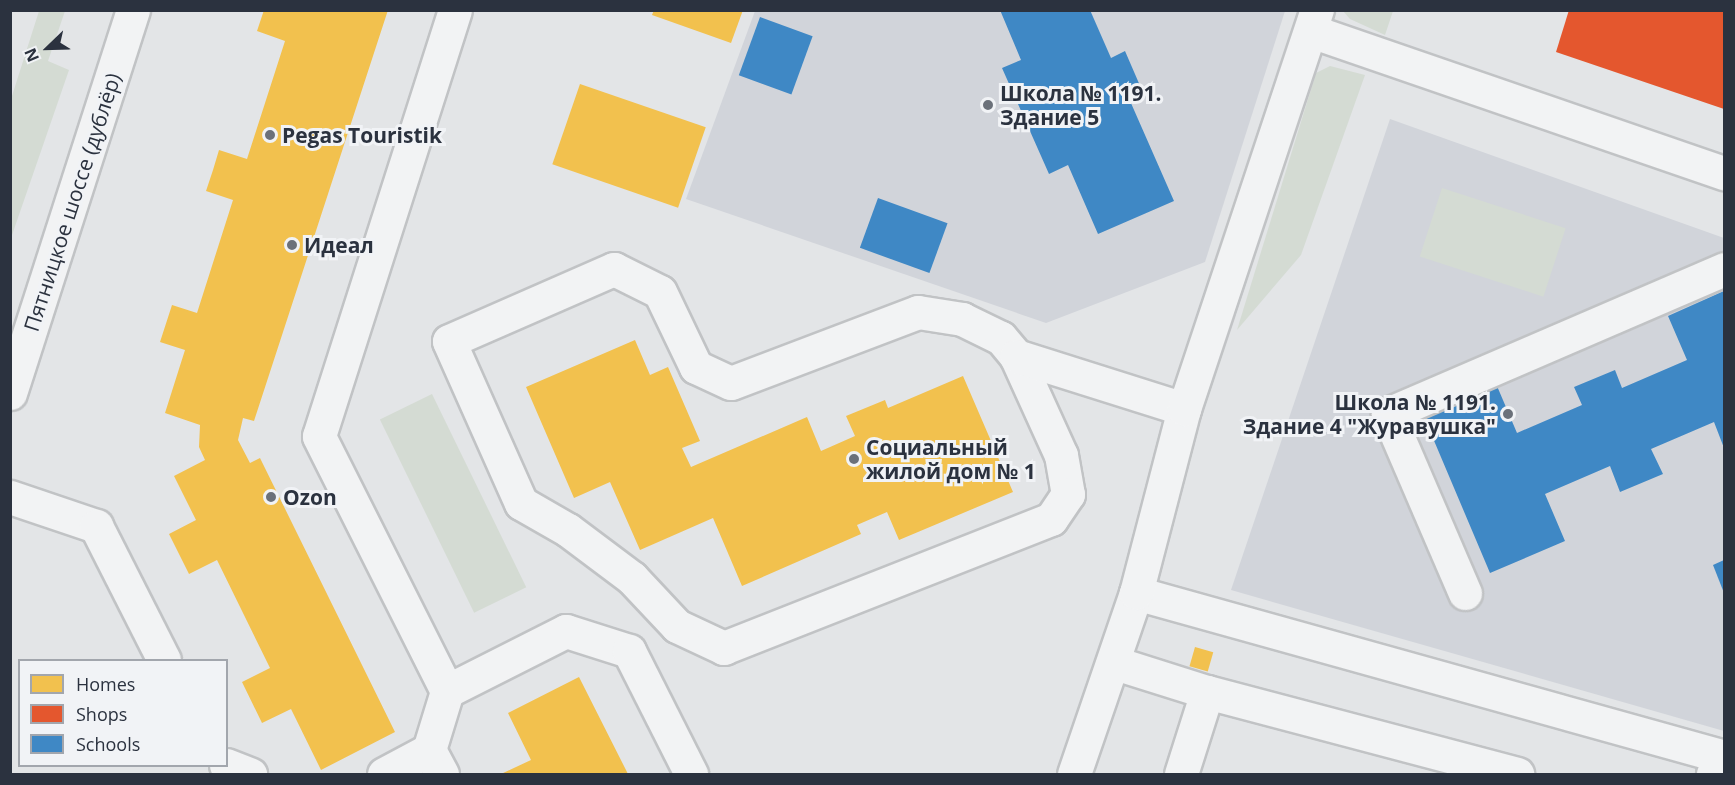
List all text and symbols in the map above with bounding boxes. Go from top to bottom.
north arrow [18,18,78,78]
text: N [19,45,44,65]
street label: Пятницкое шоссе (дублёр) [18,70,126,334]
place label: Школа № 1191. Здание 5 [1000,80,1161,130]
marker: Школа № 1191. Здание 5 [981,98,995,112]
place label: Pegas Touristik [282,122,442,148]
marker: Pegas Touristik [263,128,277,142]
place label: Идеал [304,232,374,258]
marker: Идеал [285,238,299,252]
place label: Школа № 1191. Здание 4 "Журавушка" [1243,389,1496,439]
marker: Школа № 1191. Здание 4 "Журавушка" [1501,407,1515,421]
place label: Социальный жилой дом № 1 [866,434,1036,484]
marker: Социальный жилой дом № 1 [847,452,861,466]
place label: Ozon [283,484,337,510]
marker: Ozon [264,490,278,504]
legend [18,659,228,767]
text: Homes [76,672,135,696]
text: Shops [76,702,127,726]
text: Schools [76,732,140,756]

